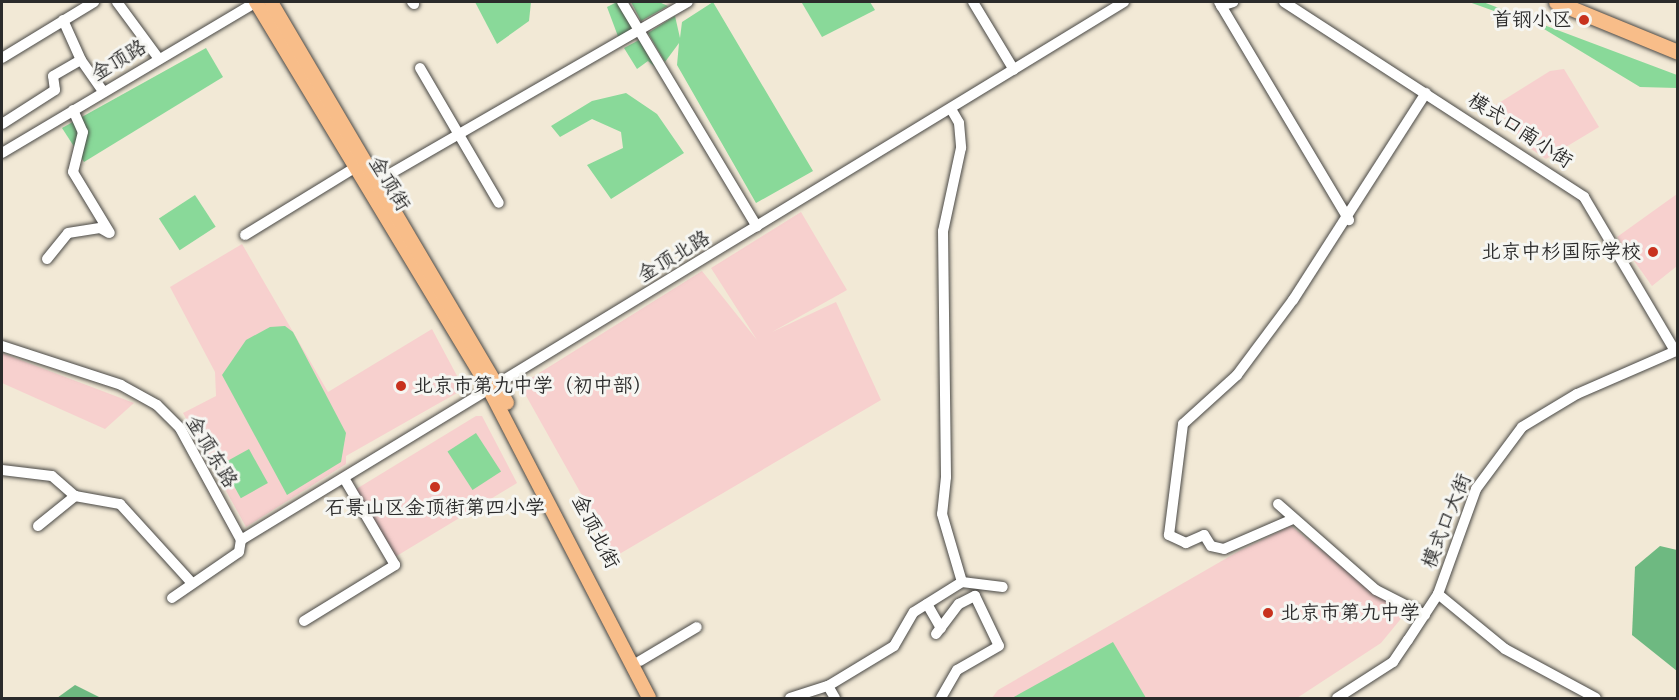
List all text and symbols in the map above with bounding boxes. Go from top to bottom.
place label: 首钢小区 [1492,8,1572,32]
marker: 首钢小区 [1577,13,1591,27]
street label: 金顶路 [87,35,151,87]
street label: 模式口南小街 [1463,88,1577,174]
street label: 金顶街 [363,152,415,216]
street label: 金顶北路 [634,226,714,288]
place label: 北京中杉国际学校 [1481,240,1641,264]
marker: 北京中杉国际学校 [1646,245,1660,259]
place label: 北京市第九中学（初中部） [413,374,653,398]
marker: 北京市第九中学（初中部） [394,379,408,393]
street label: 金顶东路 [180,412,242,492]
street label: 模式口大街 [1417,470,1477,572]
marker: 石景山区金顶街第四小学 [428,480,442,494]
street label: 金顶北街 [566,491,624,573]
place label: 石景山区金顶街第四小学 [325,496,545,520]
place label: 北京市第九中学 [1280,601,1420,625]
marker: 北京市第九中学 [1261,606,1275,620]

